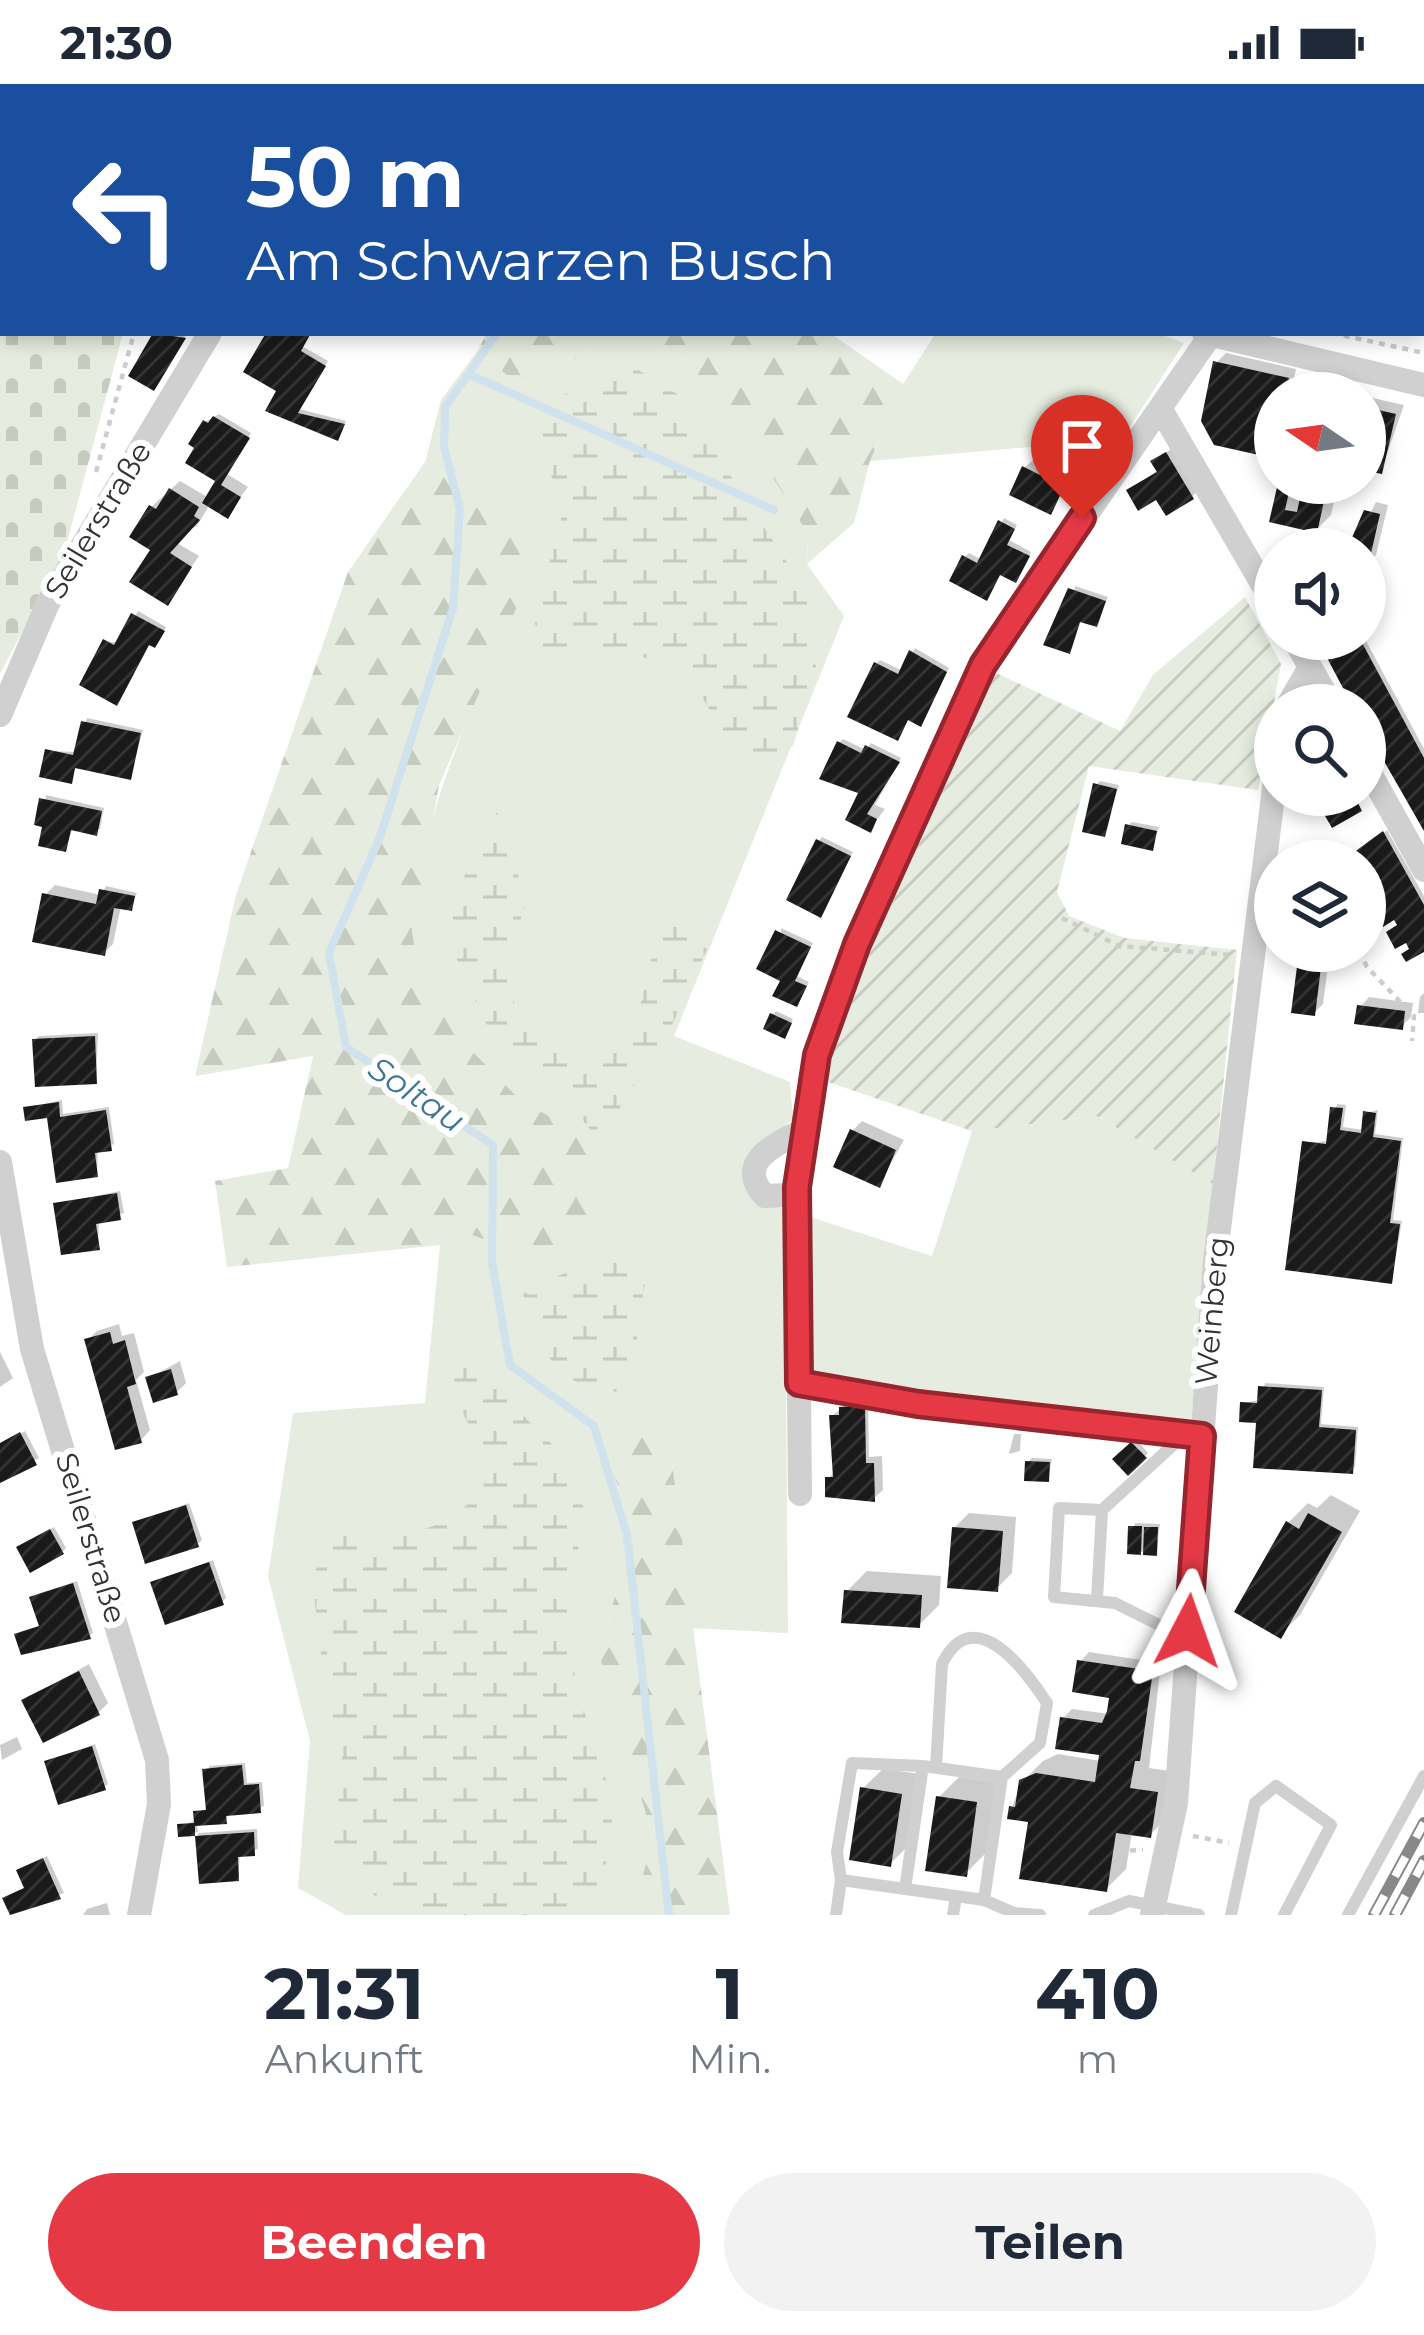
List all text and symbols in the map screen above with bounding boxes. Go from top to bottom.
text: 21:30 [60,15,173,70]
text: 50 m [246,126,465,228]
icon: left [48,132,204,288]
text: Am Schwarzen Busch [246,228,835,294]
north arrow [1254,372,1386,504]
map controls [1254,372,1386,972]
pin [1031,395,1133,518]
icon: arrive [1049,413,1115,479]
street label: Seilerstraße [37,435,159,605]
button: sound [1254,528,1386,660]
button: search [1254,684,1386,816]
button: layers [1254,840,1386,972]
water label: Soltau [361,1047,473,1141]
street label: Weinberg [1187,1235,1237,1387]
street label: Seilerstraße [48,1448,134,1628]
position arrow [1125,1568,1251,1694]
text: 21:31 [264,1949,424,2037]
text: 1 [716,1949,744,2037]
text: 410 [1035,1949,1160,2037]
text: Ankunft [265,2035,424,2083]
text: Min. [689,2035,771,2083]
text: m [1077,2035,1118,2083]
button: Beenden [48,2173,700,2311]
button: Teilen [724,2173,1376,2311]

